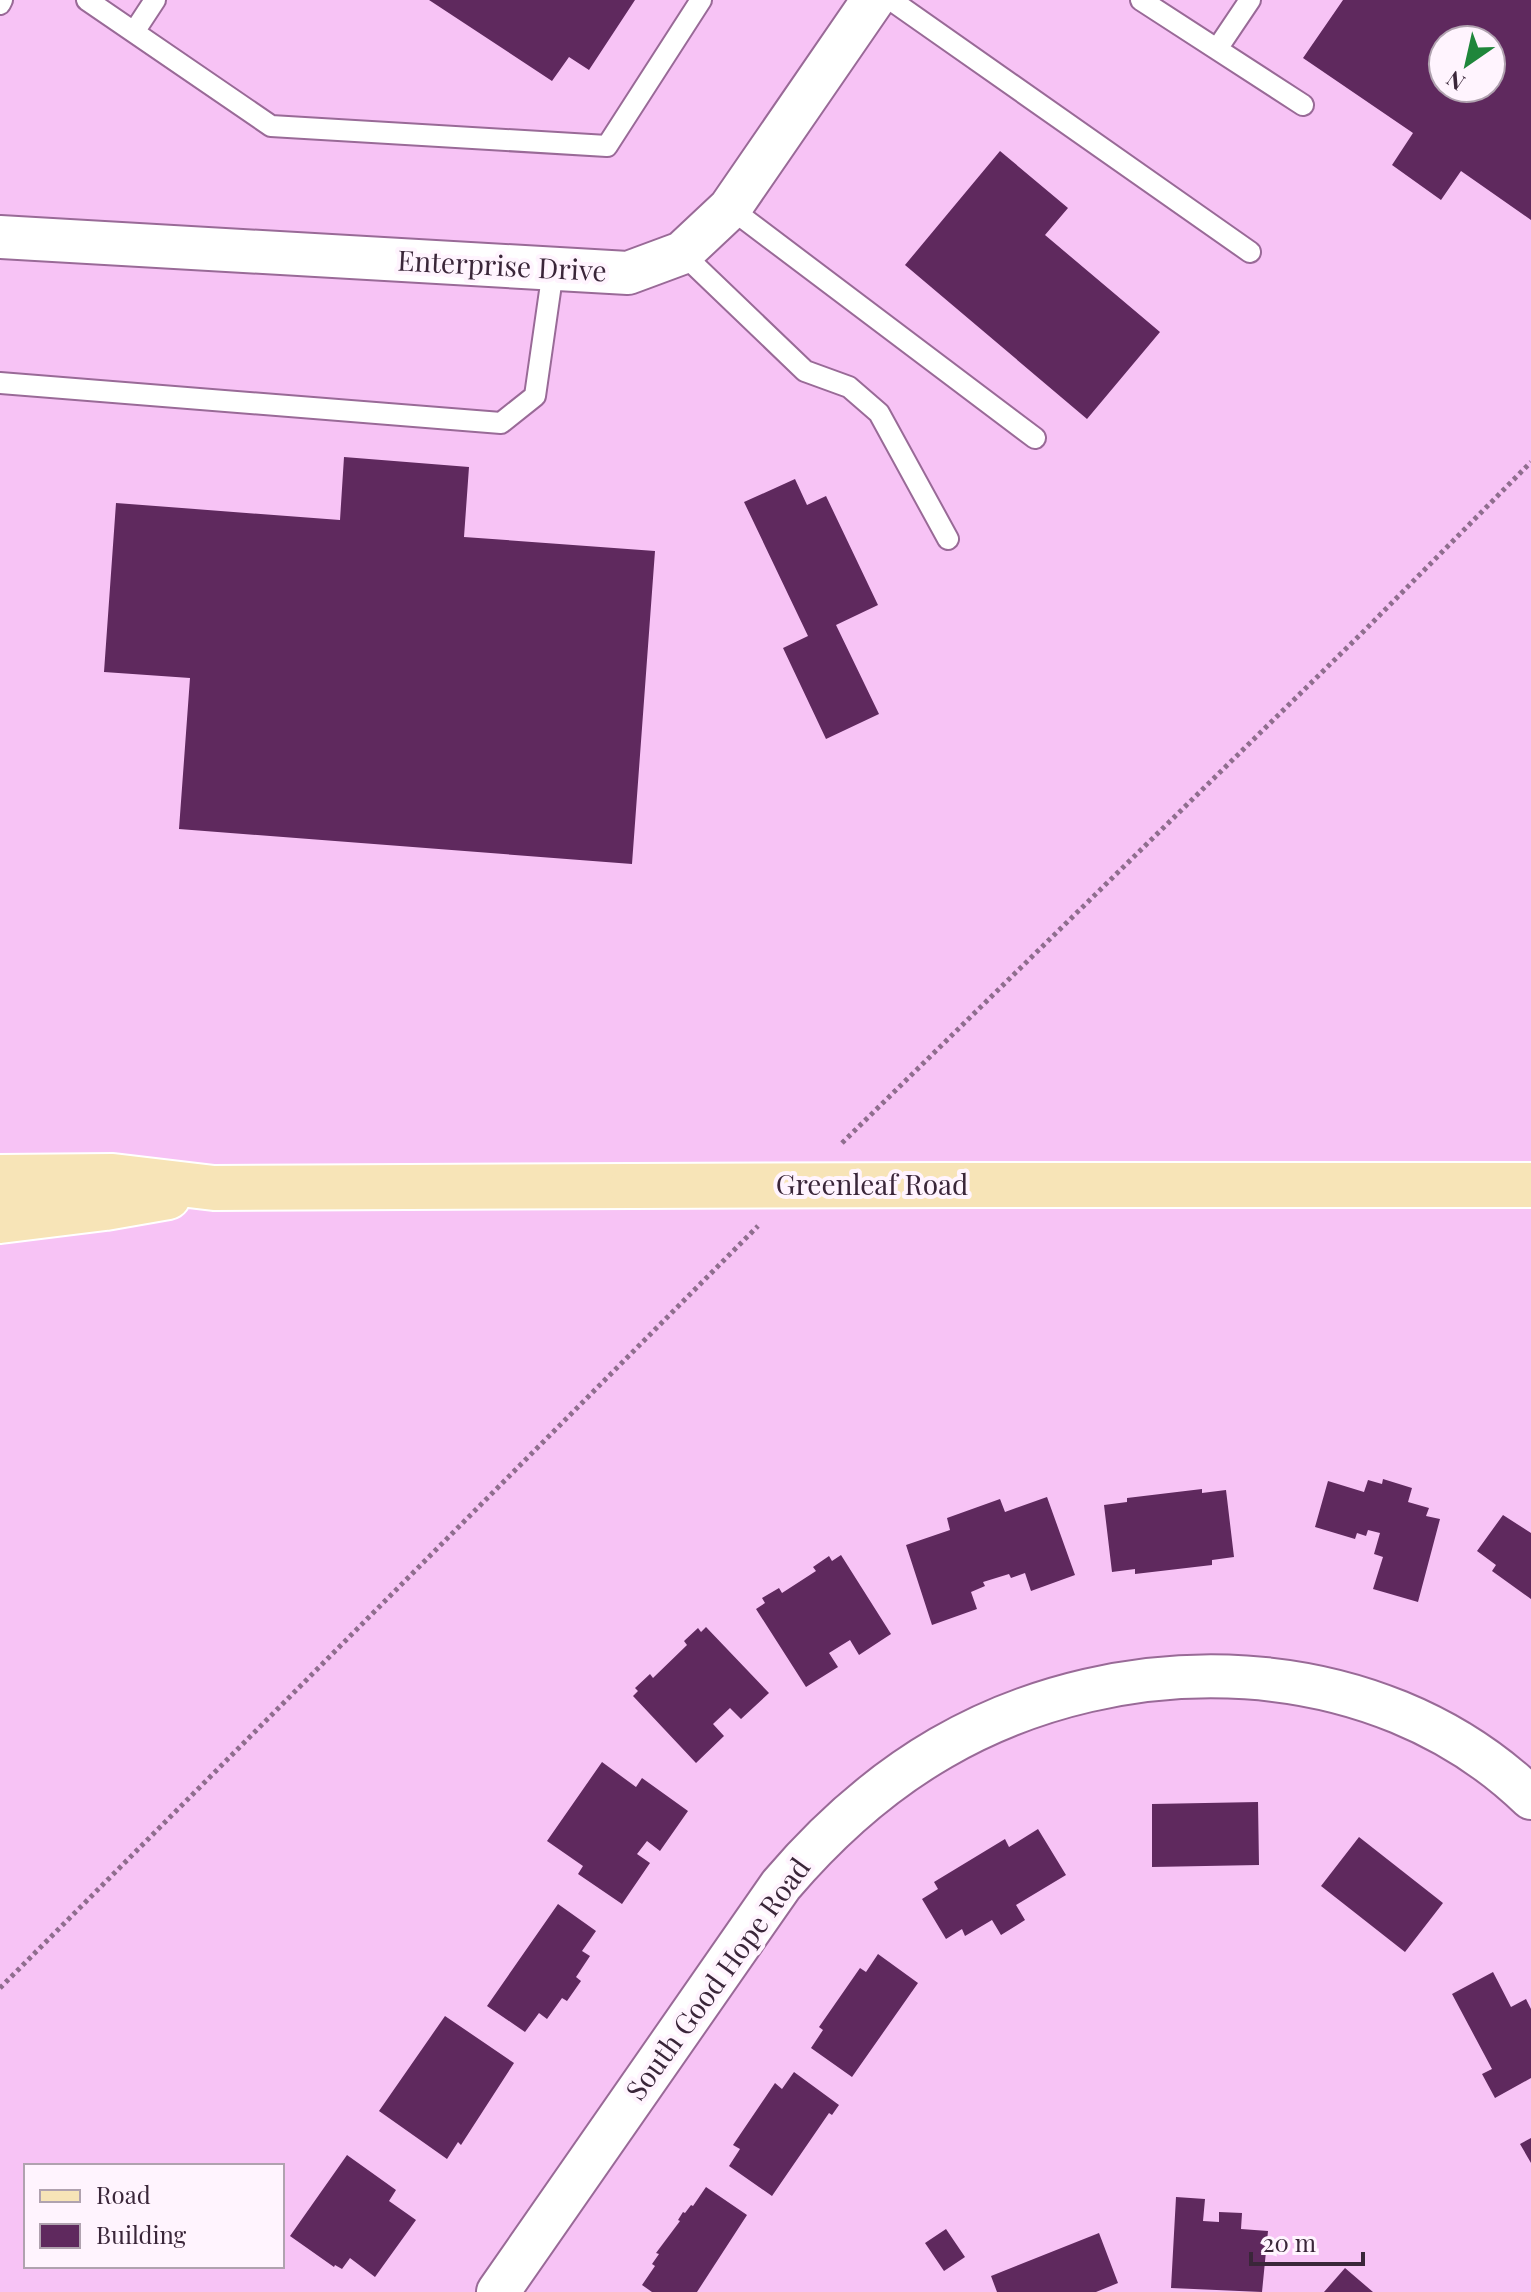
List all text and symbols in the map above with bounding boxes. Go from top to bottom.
north arrow [1427,24,1507,104]
text: N [1440,64,1470,98]
street label: Enterprise Drive [397,241,608,288]
street label: Greenleaf Road [776,1165,968,1202]
street label: South Good Hope Road [616,1850,817,2107]
legend [24,2164,284,2268]
text: Road [96,2178,151,2210]
scale bar [1251,2216,1363,2266]
text: Building [96,2218,187,2250]
text: 20 m [1263,2226,1316,2258]

